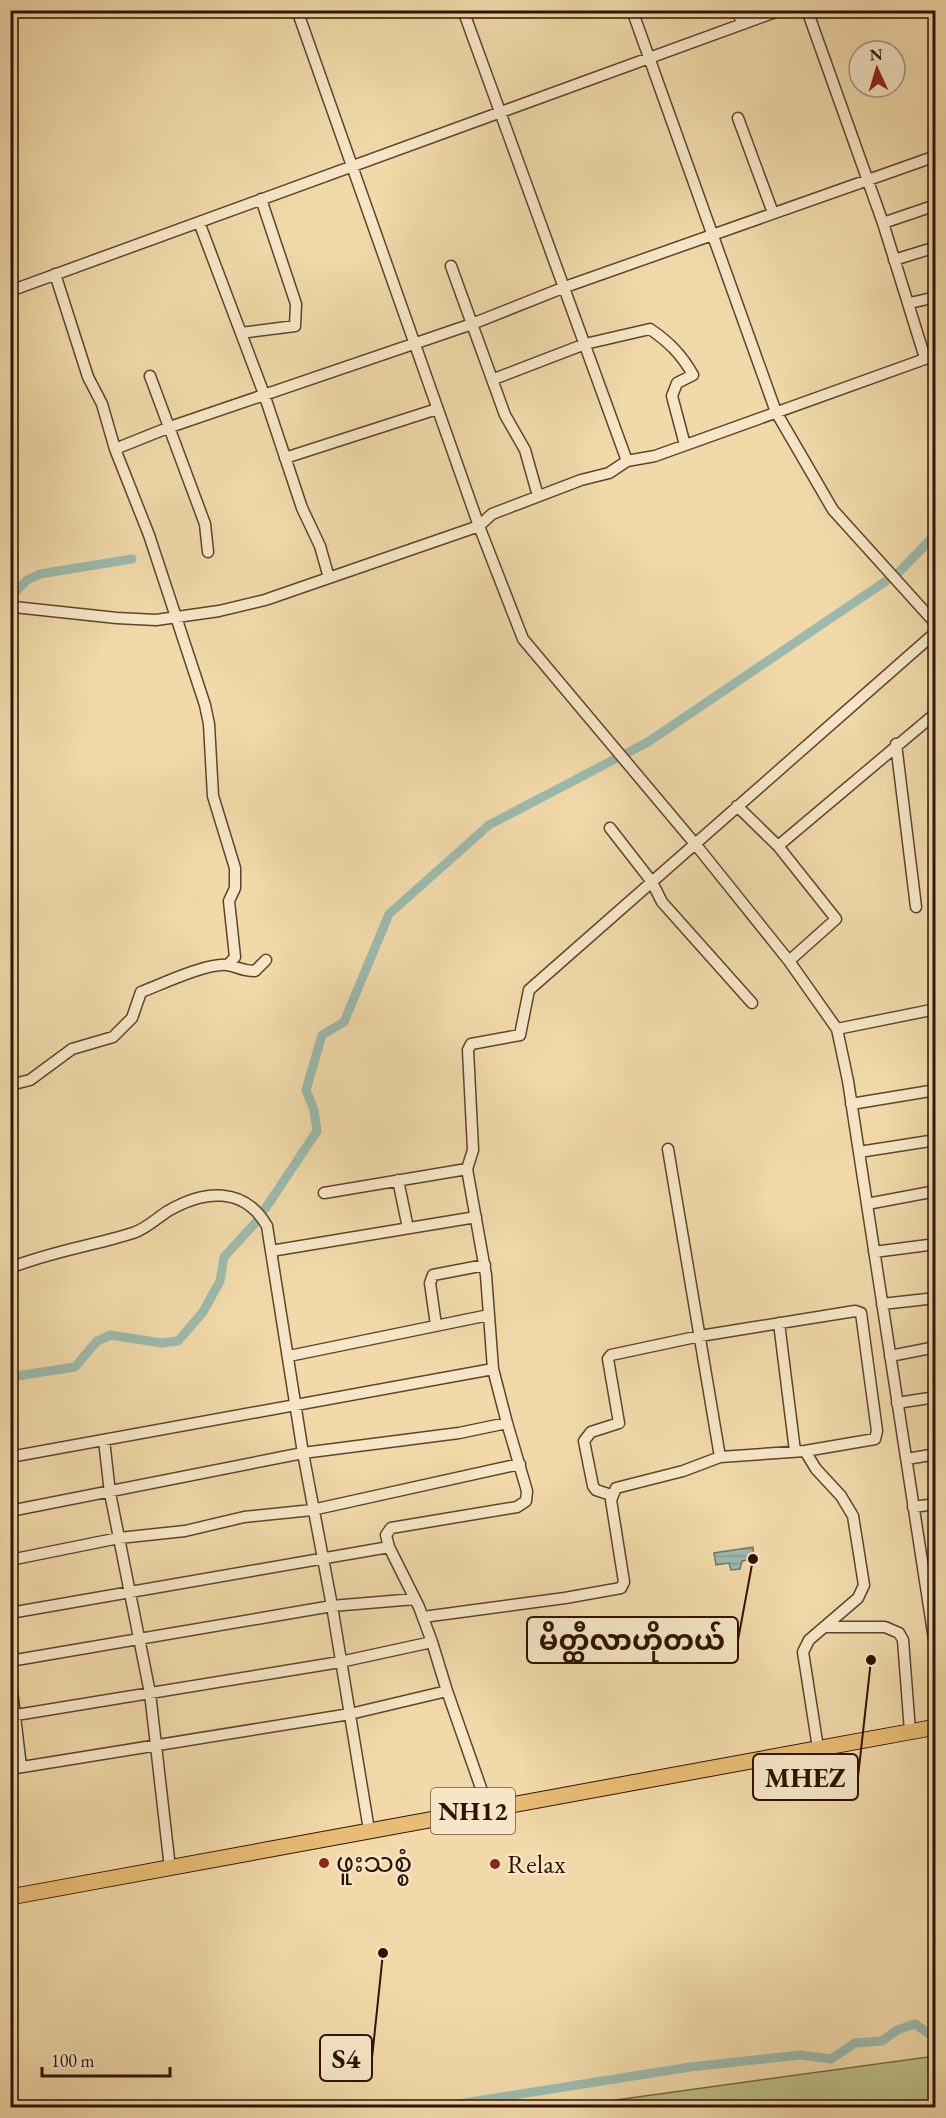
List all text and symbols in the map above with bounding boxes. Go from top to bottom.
north arrow [847,39,907,99]
text: N [869,44,883,65]
callout: မိတ္ထီလာဟိုတယ် [527,1617,738,1663]
text: မိတ္ထီလာဟိုတယ် [539,1621,725,1663]
callout: MHEZ [753,1754,858,1800]
text: MHEZ [765,1759,846,1795]
road number: NH12 [431,1788,515,1834]
place label: ဖူးသစ္စံ [336,1845,412,1886]
place label: Relax [507,1846,566,1881]
marker: ဖူးသစ္စံ [317,1856,331,1870]
marker: Relax [488,1857,502,1871]
callout: S4 [320,2035,372,2081]
scale bar [42,2040,170,2078]
text: S4 [332,2040,362,2076]
text: 100 m [51,2049,95,2072]

